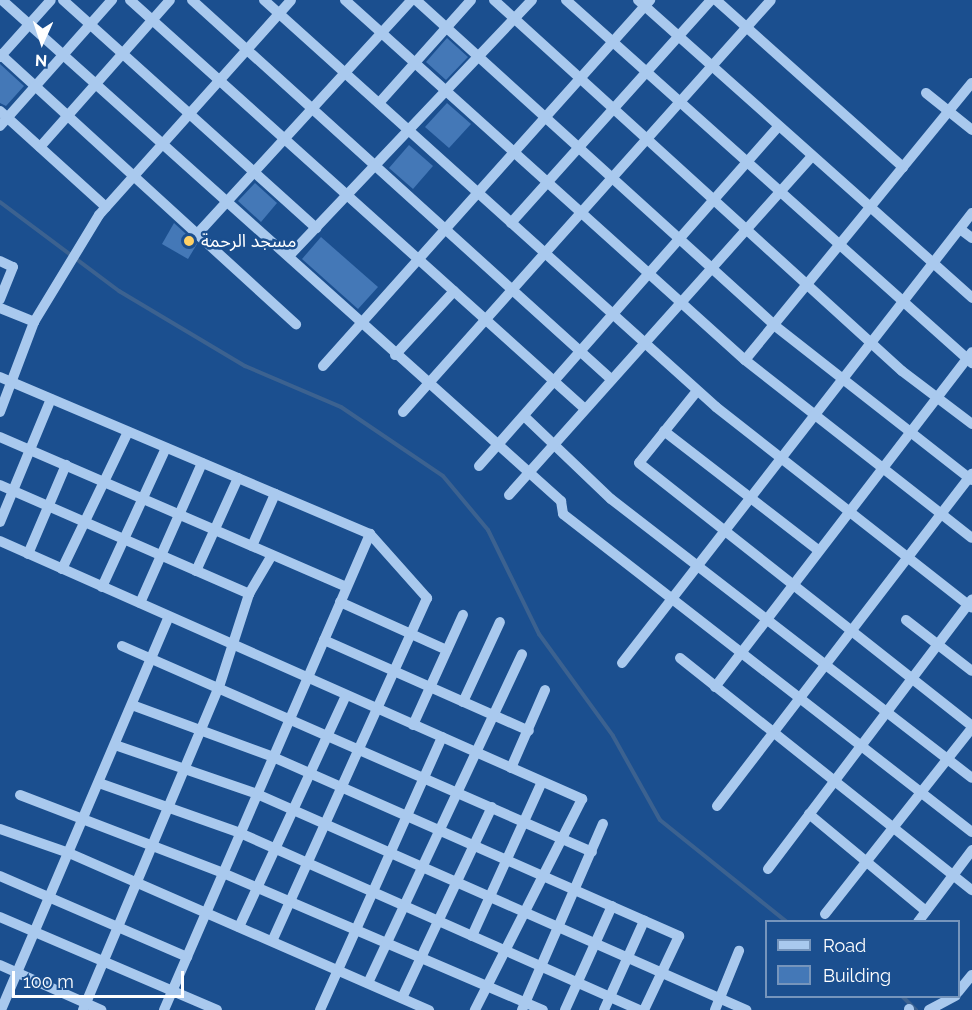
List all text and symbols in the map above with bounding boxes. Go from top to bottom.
north arrow [12,12,72,72]
text: N [34,51,48,70]
place label: مسجد الرحمة [201,230,297,252]
marker: مسجد الرحمة [182,234,196,248]
legend [765,920,960,998]
text: Road [823,935,866,956]
scale bar [15,959,188,997]
text: Building [823,965,891,986]
text: 100 m [23,971,74,992]

